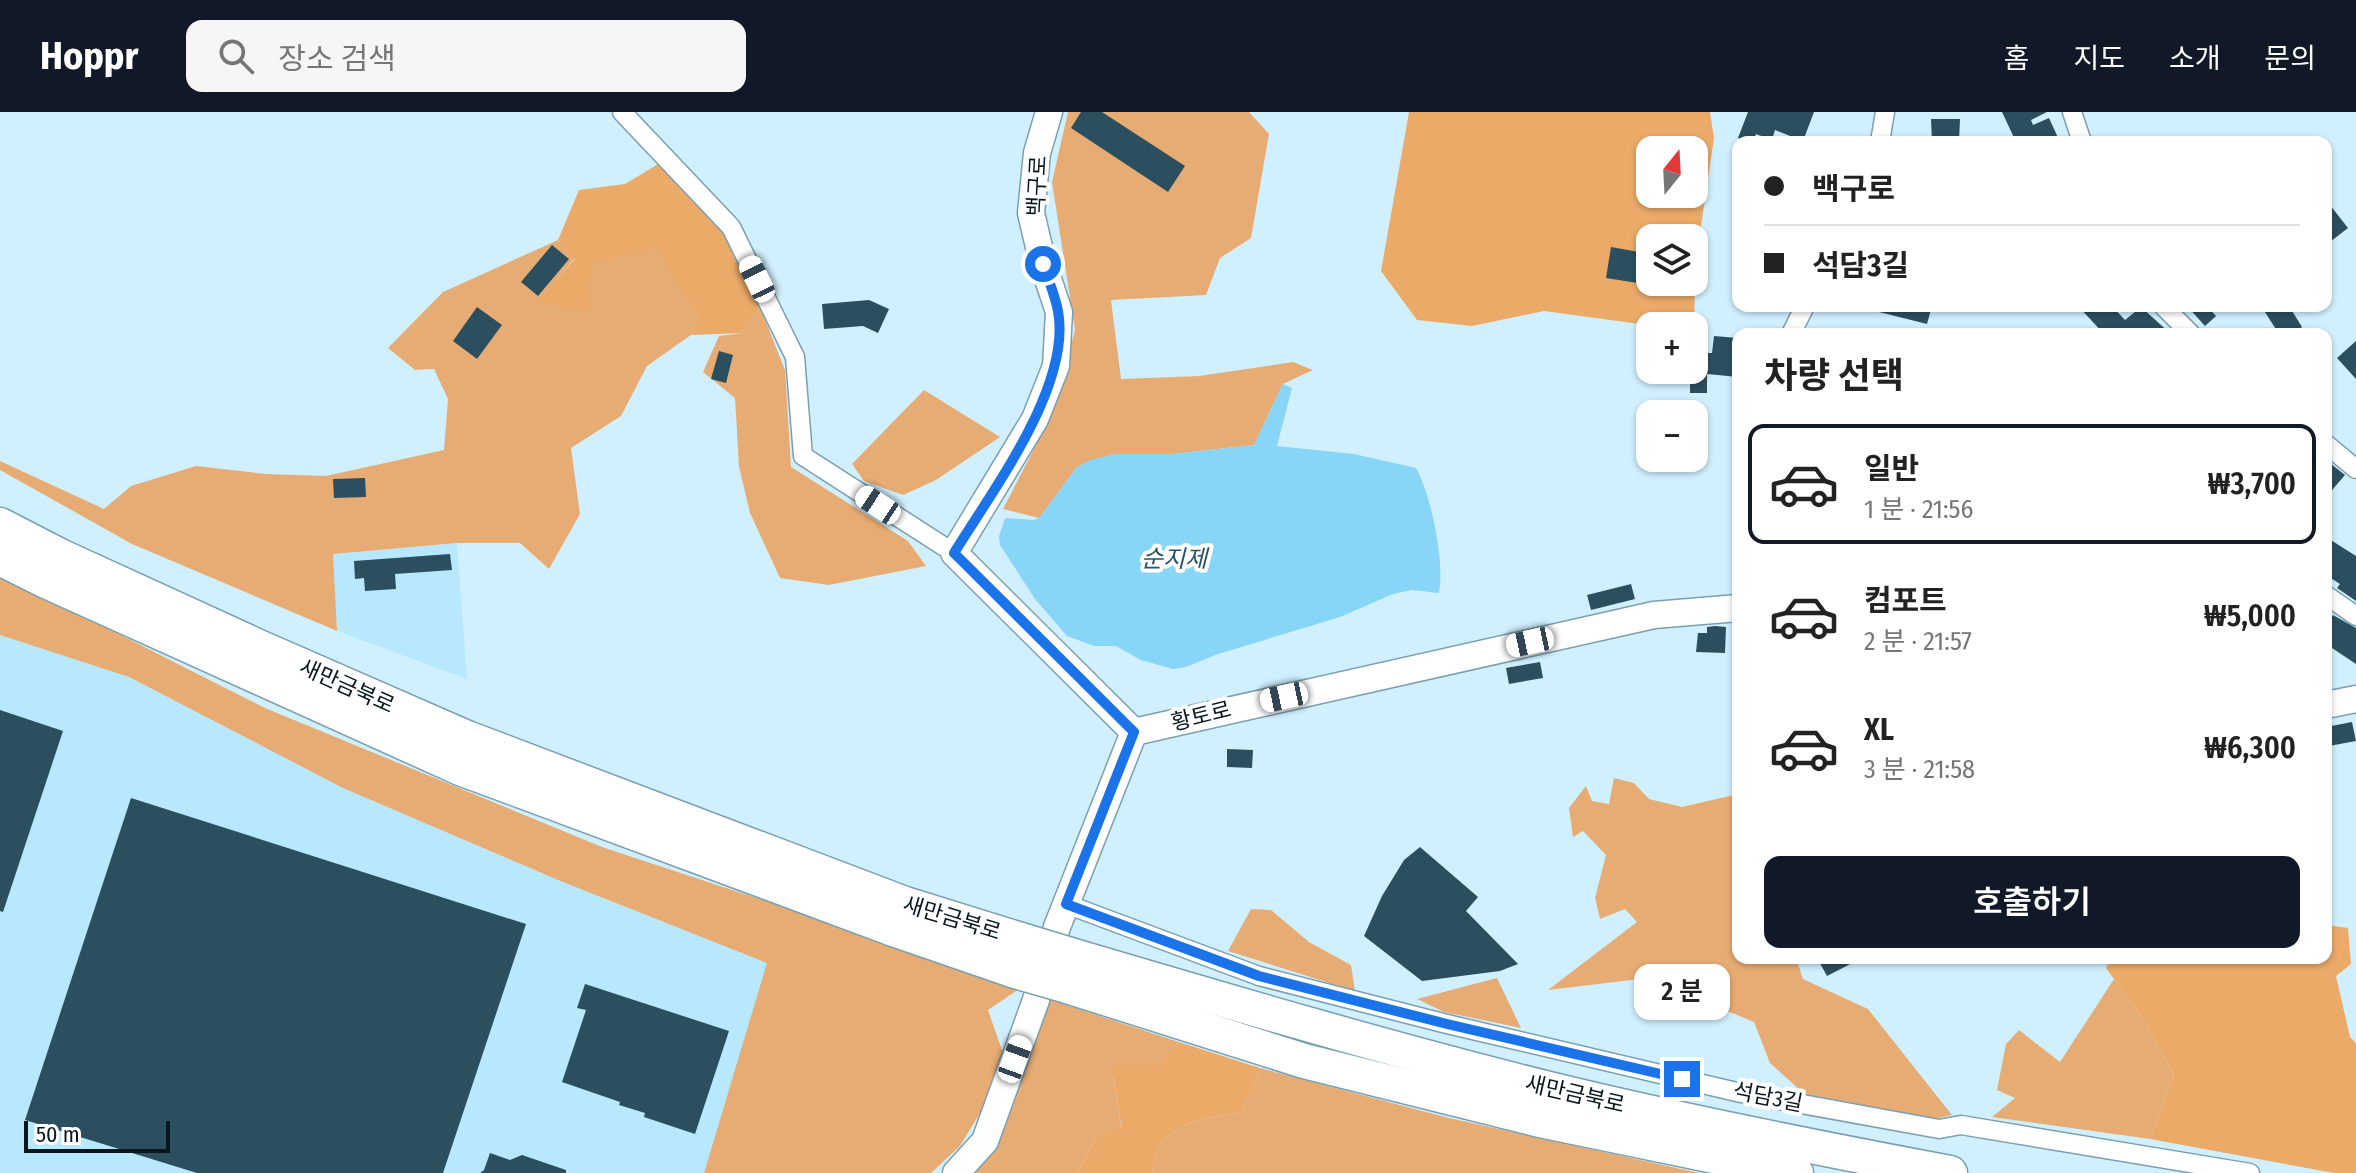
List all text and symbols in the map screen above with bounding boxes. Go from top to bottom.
search box [186,20,746,92]
text: Hoppr [40,33,138,79]
icon: search [214,34,258,78]
text: 장소 검색 [278,41,396,77]
text: 홈 [2004,42,2029,75]
text: 지도 [2073,42,2125,75]
text: 소개 [2169,42,2220,75]
text: 문의 [2264,42,2316,75]
north arrow [1636,136,1708,208]
map controls [1636,136,1708,472]
street label: 백구로 [1022,155,1052,217]
text: 백구로 [1812,171,1895,207]
button: layers [1636,224,1708,296]
route start [1025,246,1061,282]
text: 석담3길 [1812,248,1909,284]
car [736,252,778,306]
button: + [1636,312,1708,384]
text: 차량 선택 [1764,354,1904,398]
button: − [1636,400,1708,472]
icon: car [1768,448,1840,520]
text: 일반 [1864,451,1919,487]
text: ₩3,700 [2208,466,2296,502]
car [851,482,905,528]
text: 1 분 · 21:56 [1864,494,1973,525]
water label: 순지제 [1141,545,1210,573]
icon: car [1768,580,1840,652]
text: 컴포트 [1864,583,1947,619]
text: ₩5,000 [2204,598,2296,634]
car [1504,625,1556,659]
text: 2 분 · 21:57 [1864,626,1972,657]
street label: 새만금북로 [295,653,399,719]
car [1258,680,1310,714]
street label: 황토로 [1168,696,1234,736]
icon: car [1768,712,1840,784]
text: XL [1864,712,1894,748]
text: ₩6,300 [2204,730,2296,766]
text: 3 분 · 21:58 [1864,754,1975,785]
button: 호출하기 [1764,856,2300,948]
street label: 새만금북로 [900,890,1004,946]
callout: 2 분 [1634,963,1730,1019]
text: 2 분 [1661,976,1703,1007]
car [996,1032,1034,1086]
route end [1664,1061,1700,1097]
street label: 새만금북로 [1523,1069,1627,1119]
street label: 석담3길 [1731,1077,1805,1117]
scale bar [24,1117,170,1153]
text: 50 m [36,1121,80,1148]

